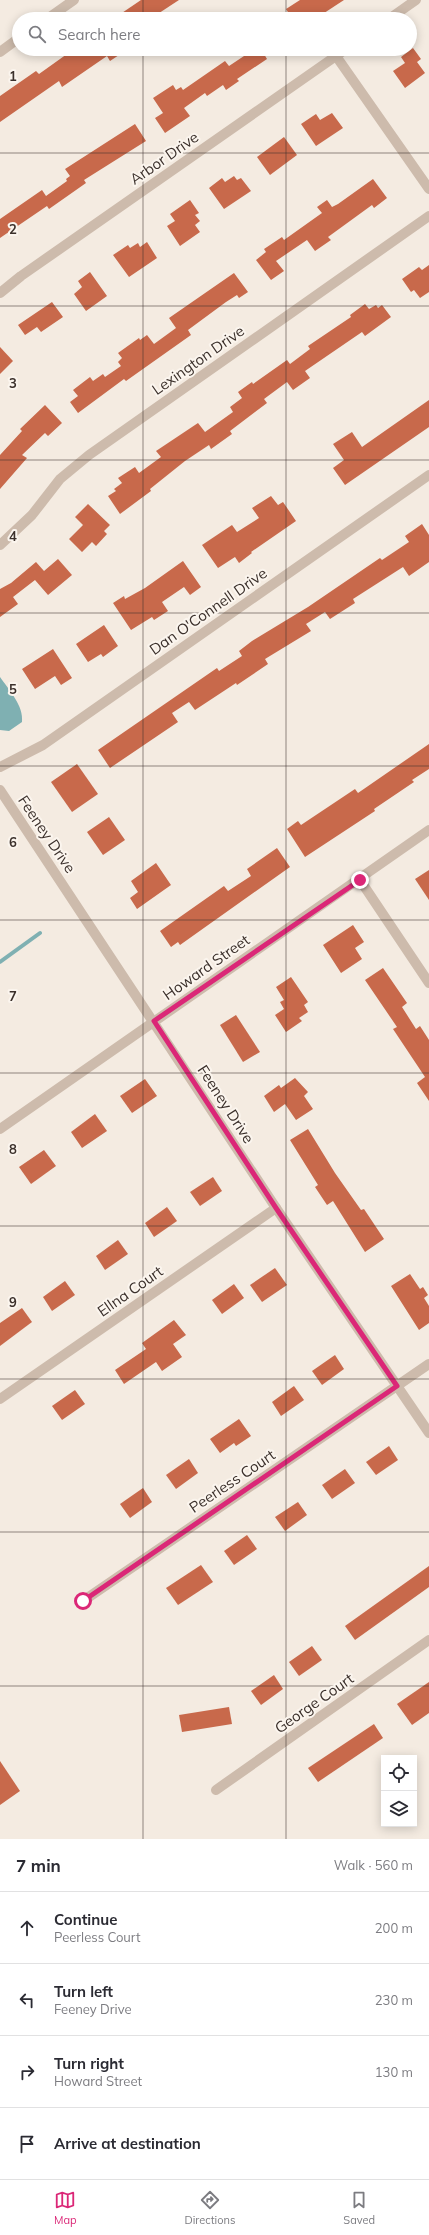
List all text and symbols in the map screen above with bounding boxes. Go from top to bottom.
search box [12,12,417,56]
icon: search [26,23,48,45]
text: Search here [58,25,140,44]
text: 1 [9,68,17,84]
street label: Arbor Drive [126,127,202,189]
text: 2 [9,221,17,237]
street label: Lexington Drive [148,321,248,399]
text: 3 [9,375,17,391]
text: 4 [9,528,17,544]
street label: Dan O'Connell Drive [146,563,270,659]
text: 5 [9,681,17,697]
street label: Feeney Drive [14,792,80,876]
text: 6 [9,834,17,850]
route end [351,871,369,889]
street label: Howard Street [159,930,253,1004]
text: 7 [9,988,17,1004]
street label: Feeney Drive [194,1061,258,1147]
text: 8 [9,1141,17,1157]
street label: Ellna Court [94,1262,166,1320]
text: 9 [9,1294,17,1310]
street label: Peerless Court [185,1445,279,1517]
route start [74,1592,92,1610]
street label: George Court [271,1669,357,1737]
map controls [381,1755,417,1827]
button: locate [381,1755,417,1791]
button: layers [381,1791,417,1827]
text: 7 min [16,1855,61,1876]
text: Walk · 560 m [334,1857,413,1873]
text: Continue [54,1910,117,1929]
icon: ahead [16,1917,38,1939]
text: 200 m [375,1920,413,1936]
text: Peerless Court [54,1929,140,1945]
text: Turn left [54,1982,113,2001]
icon: left [16,1989,38,2011]
text: 230 m [375,1992,413,2008]
text: Feeney Drive [54,2001,132,2017]
text: Turn right [54,2054,124,2073]
icon: right [16,2061,38,2083]
text: 130 m [375,2064,413,2080]
text: Howard Street [54,2073,142,2089]
icon: arrive [16,2133,38,2155]
text: Arrive at destination [54,2134,201,2153]
tab: Map [54,2189,77,2227]
tab: Directions [185,2189,235,2227]
tab: Saved [343,2189,375,2227]

